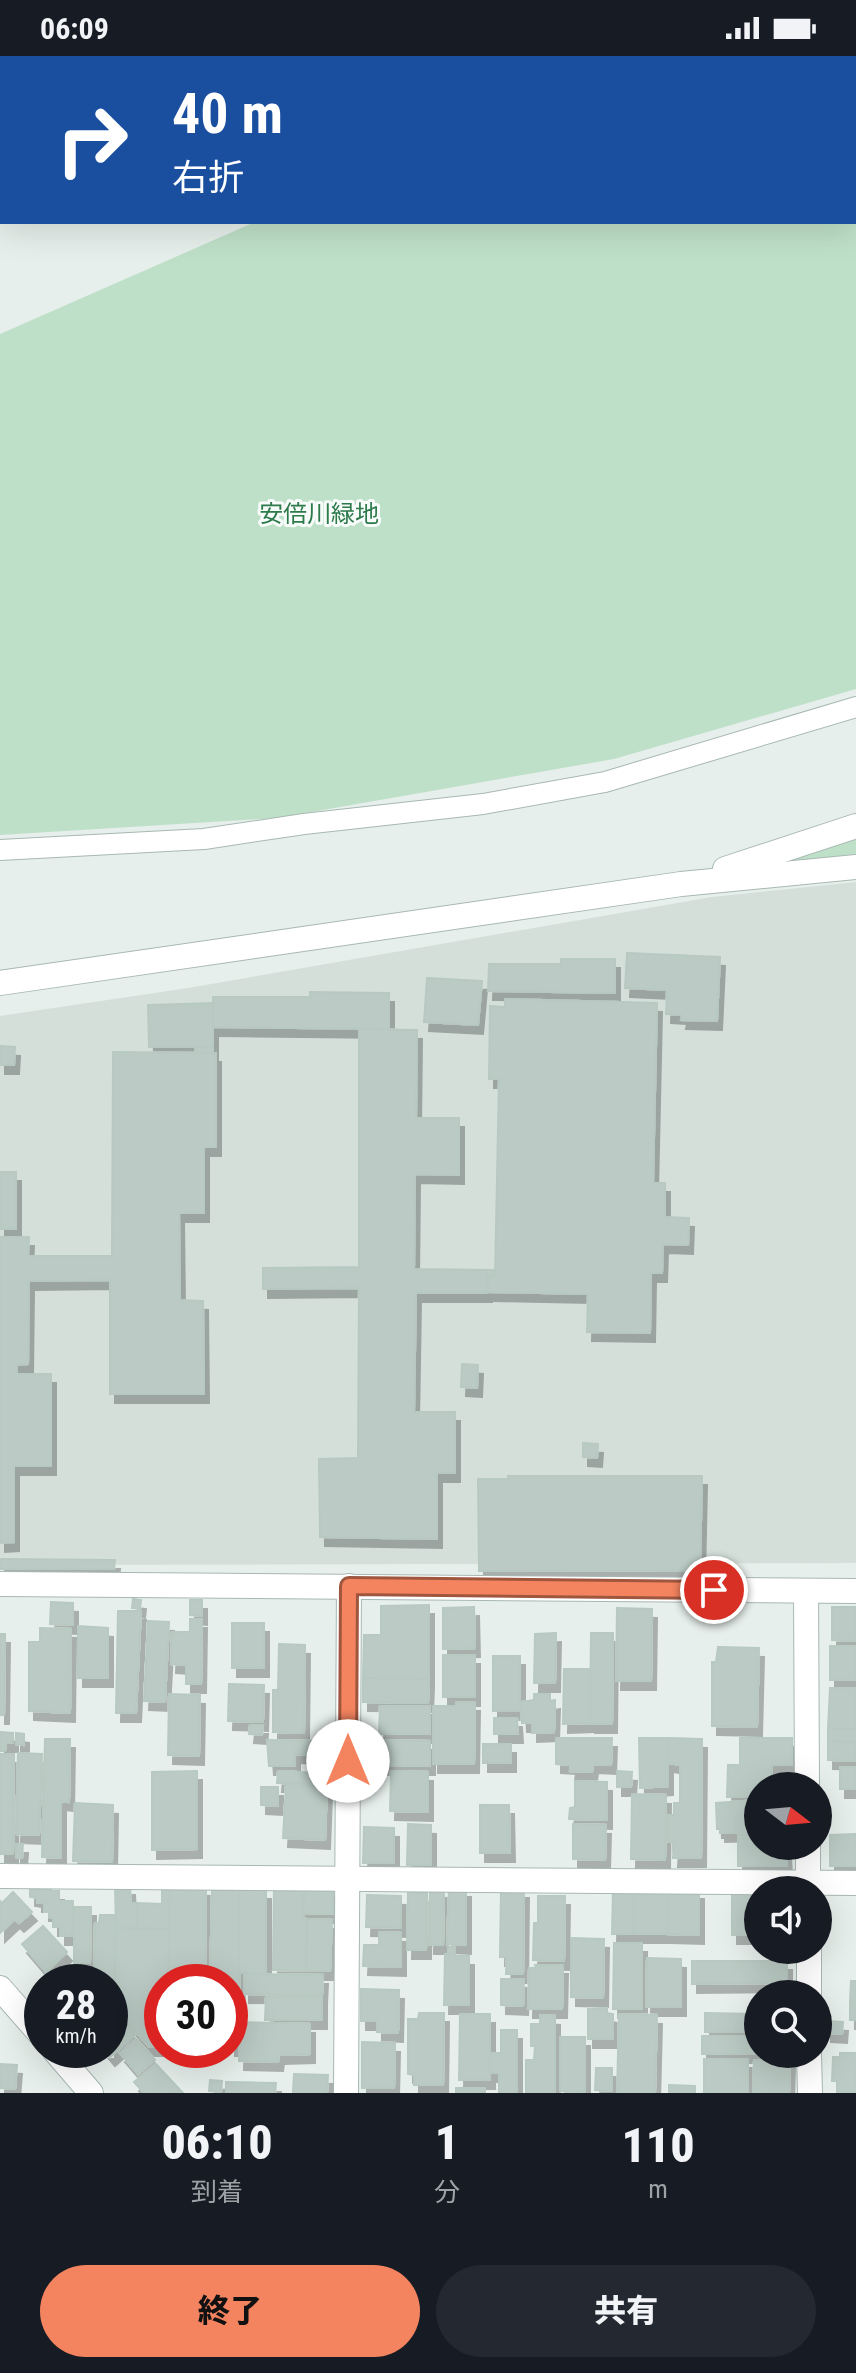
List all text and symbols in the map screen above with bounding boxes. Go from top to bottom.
text: 06:09 [40,11,109,46]
text: 40 m [172,81,283,147]
icon: right [40,88,144,192]
text: 右折 [172,157,244,199]
park label: 安倍川緑地 [259,500,379,528]
pin [680,1556,748,1624]
icon: arrive [692,1568,736,1612]
position arrow [306,1719,390,1803]
north arrow [744,1772,832,1860]
map controls [744,1772,832,2068]
button: sound [744,1876,832,1964]
speed limit sign: 30 [144,1964,248,2068]
button: search [744,1980,832,2068]
text: 28 [56,1982,96,2029]
text: km/h [55,2024,97,2048]
text: 06:10 [161,2114,273,2171]
text: 1 [435,2114,459,2171]
text: 110 [621,2117,695,2174]
text: m [648,2174,668,2204]
text: 到着 [191,2177,243,2207]
text: 分 [434,2177,460,2207]
button: 終了 [40,2265,420,2357]
button: 共有 [436,2265,816,2357]

